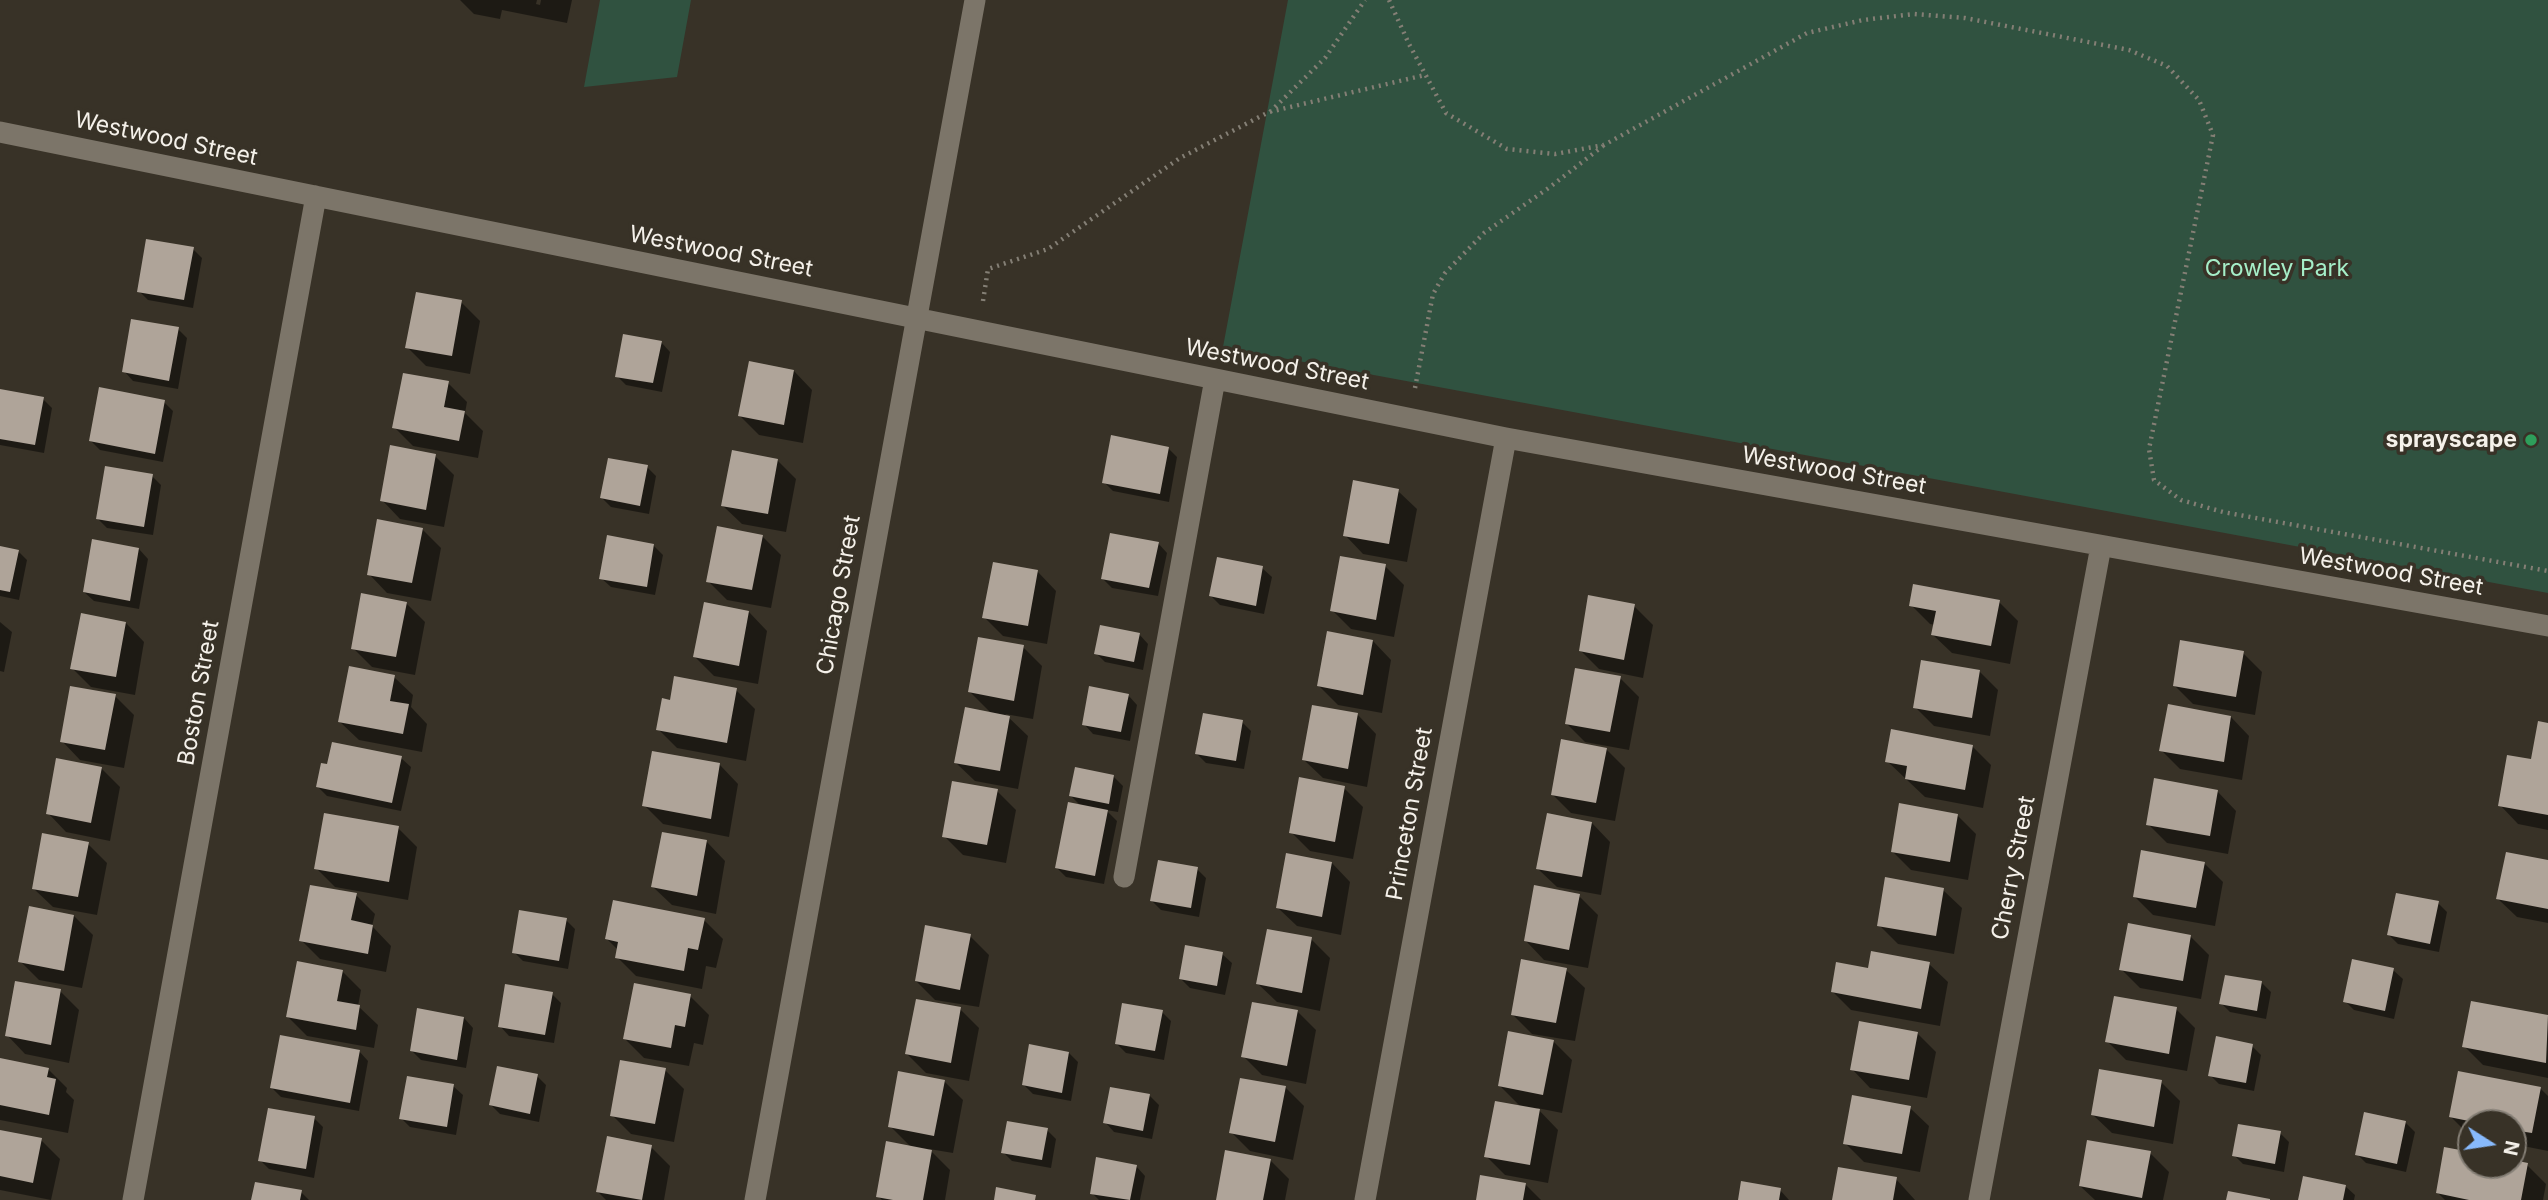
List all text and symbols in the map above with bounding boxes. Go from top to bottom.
street label: Westwood Street [72,106,260,172]
street label: Westwood Street [627,221,815,283]
park label: Crowley Park [2205,255,2349,283]
street label: Westwood Street [1183,334,1371,396]
place label: sprayscape [2386,426,2517,454]
marker: sprayscape [2523,432,2539,448]
street label: Westwood Street [1740,441,1928,501]
street label: Chicago Street [811,513,867,677]
street label: Westwood Street [2297,542,2485,602]
street label: Boston Street [173,618,225,768]
street label: Princeton Street [1381,725,1439,903]
street label: Cherry Street [1987,794,2041,942]
north arrow [2457,1109,2527,1179]
text: N [2498,1139,2524,1158]

